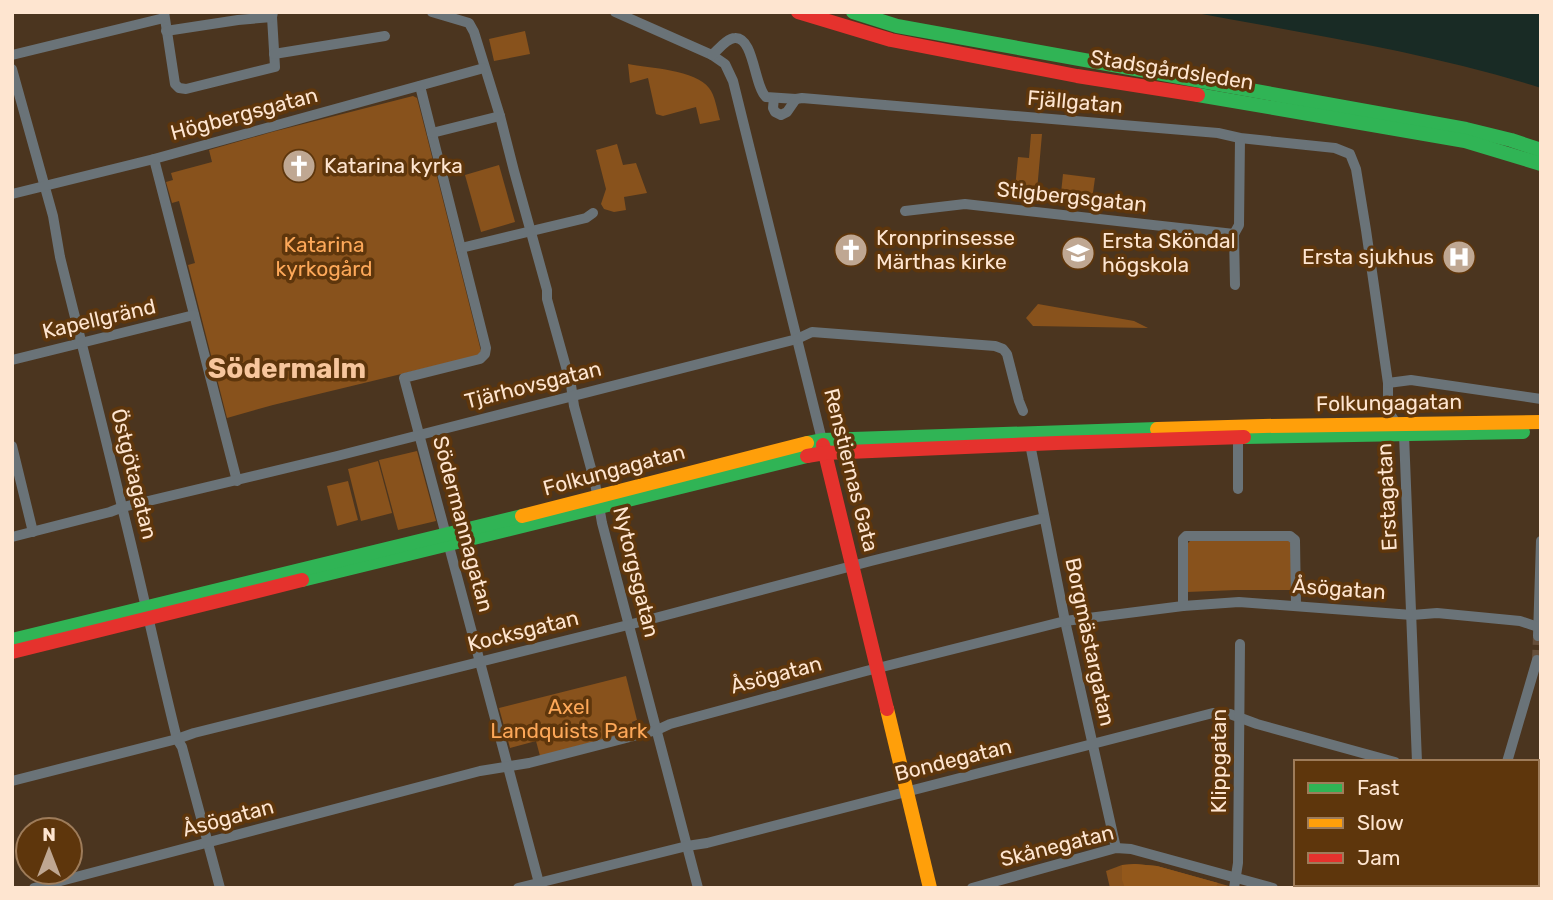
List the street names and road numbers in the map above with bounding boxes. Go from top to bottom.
street label: Stadsgårdsleden [1089,44,1256,95]
street label: Högbergsgatan [168,82,320,145]
street label: Fjällgatan [1026,85,1124,118]
street label: Stigbergsgatan [996,176,1148,217]
street label: Kapellgränd [40,293,158,344]
street label: Tjärhovsgatan [462,355,604,414]
street label: Renstiernas Gata [819,386,884,554]
street label: Folkungagatan [1316,389,1462,416]
street label: Östgötagatan [106,406,163,542]
street label: Södermannagatan [428,433,499,615]
street label: Folkungagatan [540,439,688,500]
street label: Erstagatan [1371,443,1402,551]
street label: Nytorgsgatan [608,504,665,640]
street label: Borgmästargatan [1060,555,1121,728]
street label: Åsögatan [1292,573,1386,604]
street label: Kocksgatan [465,605,581,656]
street label: Åsögatan [728,650,824,699]
street label: Klippgatan [1206,709,1231,813]
street label: Bondegatan [892,733,1014,786]
street label: Åsögatan [180,793,276,842]
street label: Skånegatan [997,819,1116,872]

